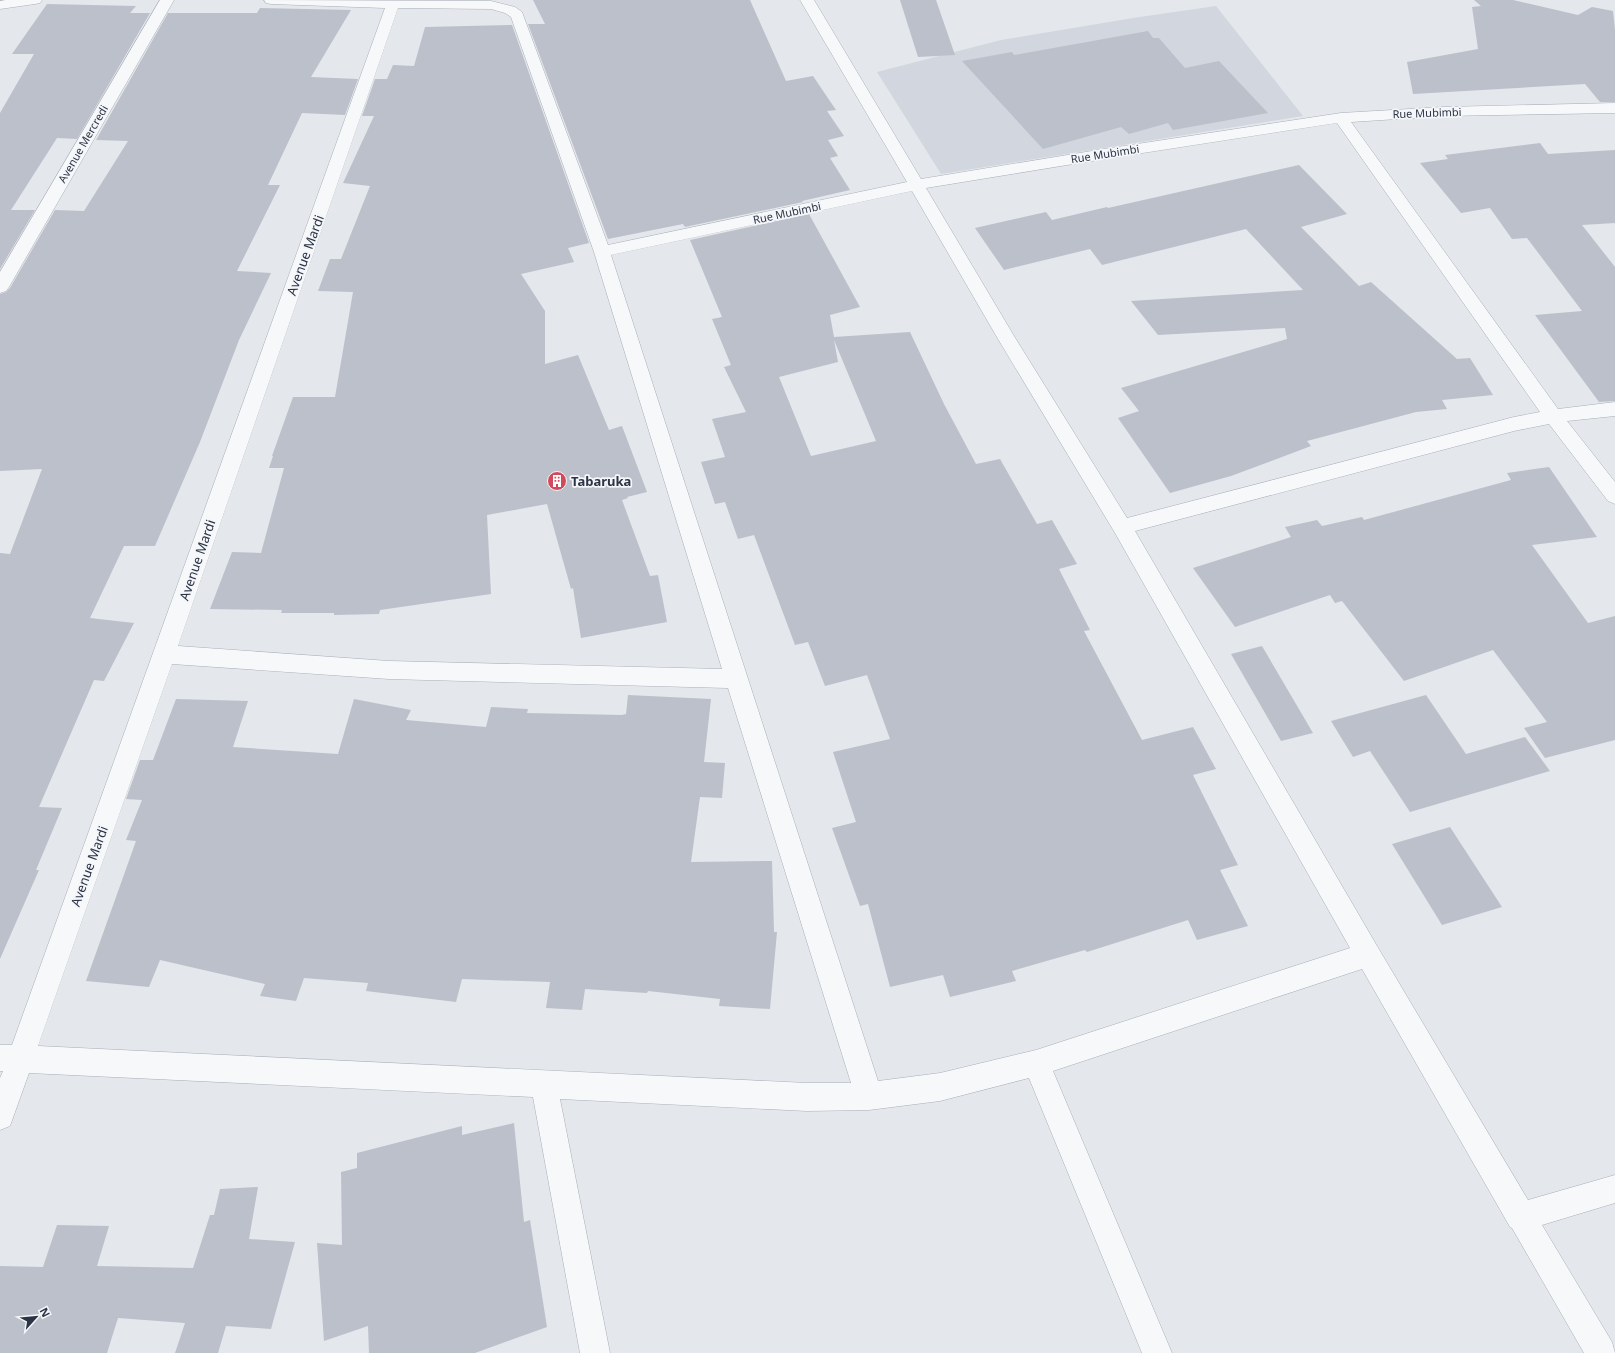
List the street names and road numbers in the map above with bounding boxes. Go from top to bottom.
street label: Avenue Mercredi [54,102,111,185]
street label: Rue Mubimbi [1392,104,1462,121]
street label: Rue Mubimbi [1070,141,1140,166]
street label: Rue Mubimbi [752,198,822,227]
street label: Avenue Mardi [282,212,328,298]
street label: Avenue Mardi [175,517,219,603]
street label: Avenue Mardi [66,823,112,909]

